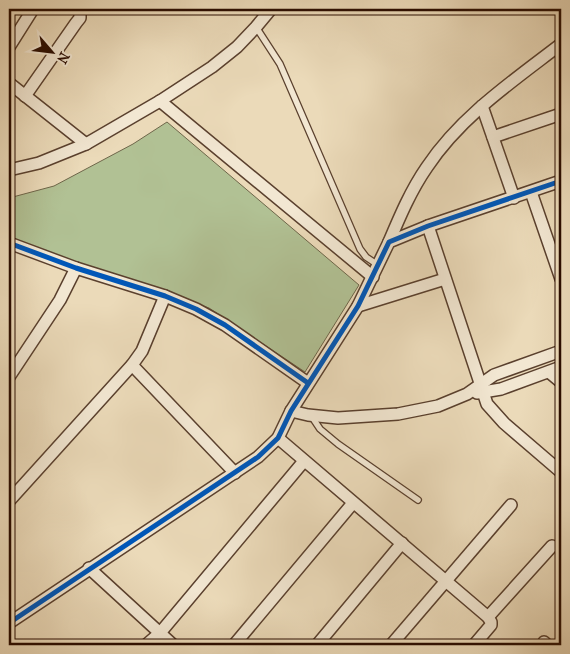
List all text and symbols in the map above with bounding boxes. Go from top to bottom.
north arrow [28,28,78,78]
text: N [53,49,73,67]

